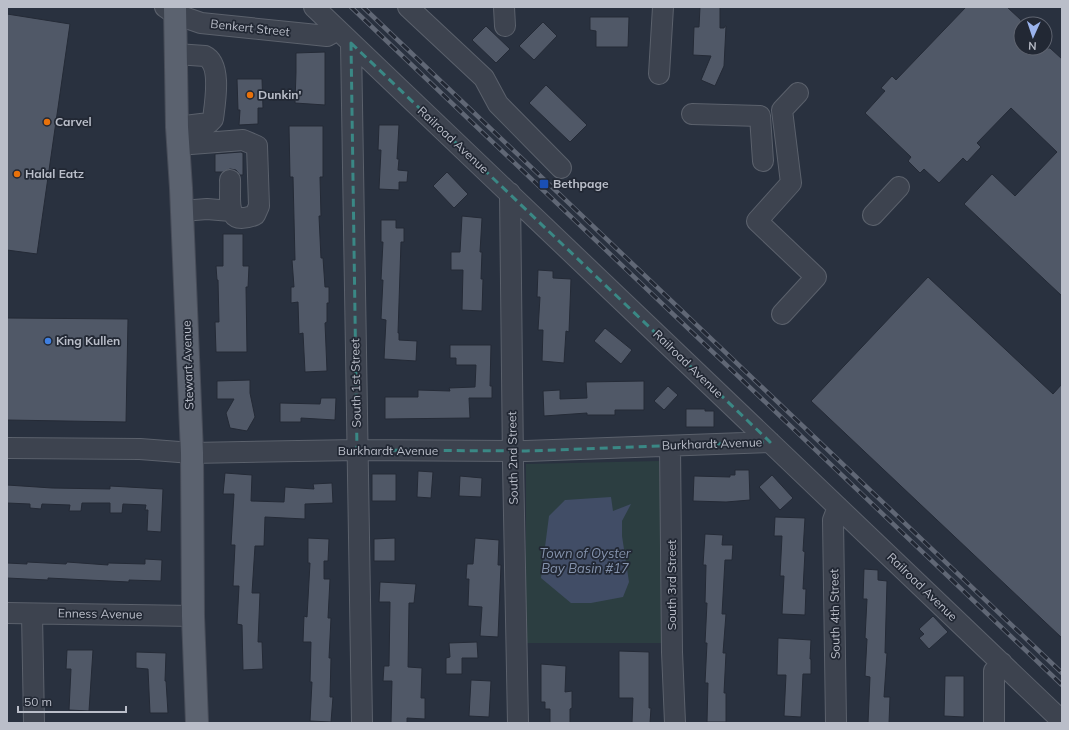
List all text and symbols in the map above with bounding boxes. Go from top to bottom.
street label: Benkert Street [210,16,290,39]
north arrow [1013,16,1053,56]
text: N [1028,39,1037,53]
place label: Dunkin' [258,87,302,102]
marker: Dunkin' [245,90,255,100]
street label: Railroad Avenue [415,103,492,176]
place label: Carvel [55,114,92,129]
marker: Carvel [42,117,52,127]
place label: Halal Eatz [25,166,84,181]
marker: Halal Eatz [12,169,22,179]
place label: Bethpage [553,176,609,191]
marker: Bethpage [538,178,550,190]
street label: Stewart Avenue [178,320,197,410]
street label: Railroad Avenue [650,326,727,401]
place label: King Kullen [56,333,120,348]
marker: King Kullen [43,336,53,346]
street label: South 1st Street [347,338,364,428]
street label: South 2nd Street [504,411,521,505]
street label: Burkhardt Avenue [662,434,762,453]
street label: Burkhardt Avenue [338,443,438,458]
street label: South 3rd Street [664,540,679,630]
water label: Town of Oyster Bay Basin #17 [539,545,632,576]
street label: Railroad Avenue [884,549,961,624]
street label: South 4th Street [826,569,843,659]
street label: Enness Avenue [58,605,142,622]
scale bar [18,688,126,714]
text: 50 m [24,694,52,709]

